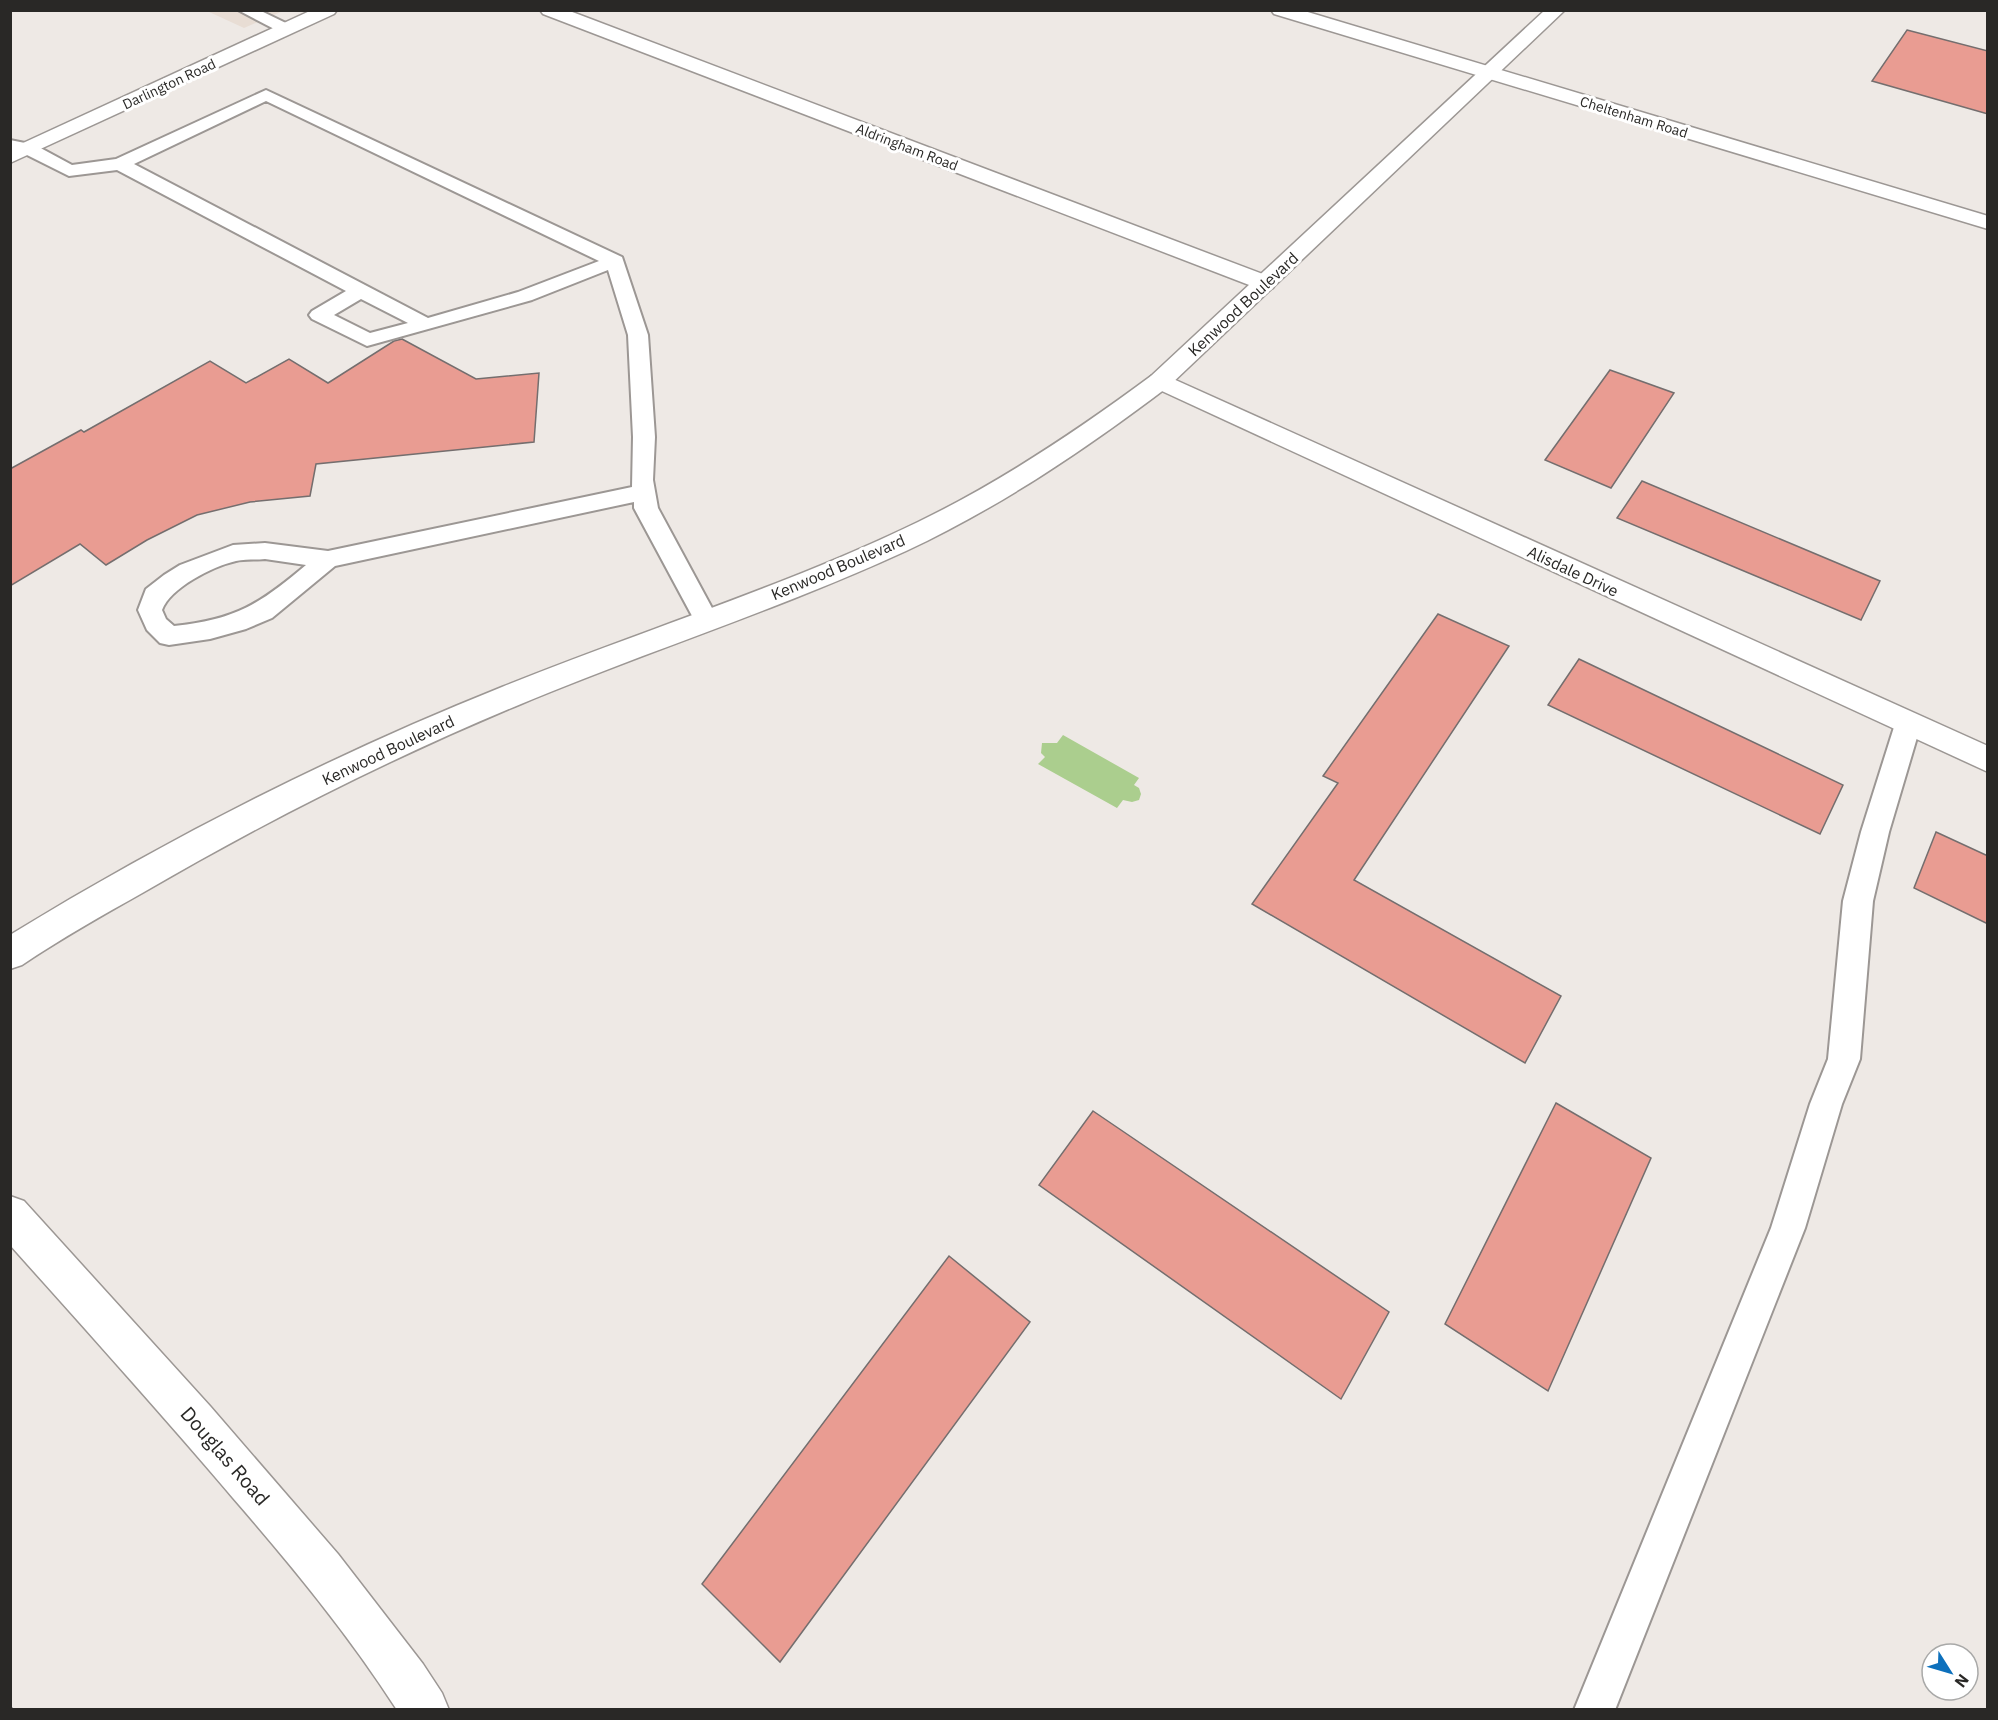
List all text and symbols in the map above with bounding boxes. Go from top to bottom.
street label: Darlington Road [120,55,218,113]
street label: Cheltenham Road [1578,92,1690,142]
street label: Aldringham Road [853,119,961,175]
street label: Kenwood Boulevard [1184,248,1302,360]
street label: Kenwood Boulevard [768,530,908,604]
street label: Alisdale Drive [1524,541,1622,601]
street label: Kenwood Boulevard [319,711,457,789]
street label: Douglas Road [175,1400,276,1511]
north arrow [1920,1642,1980,1702]
text: N [1951,1670,1973,1692]

